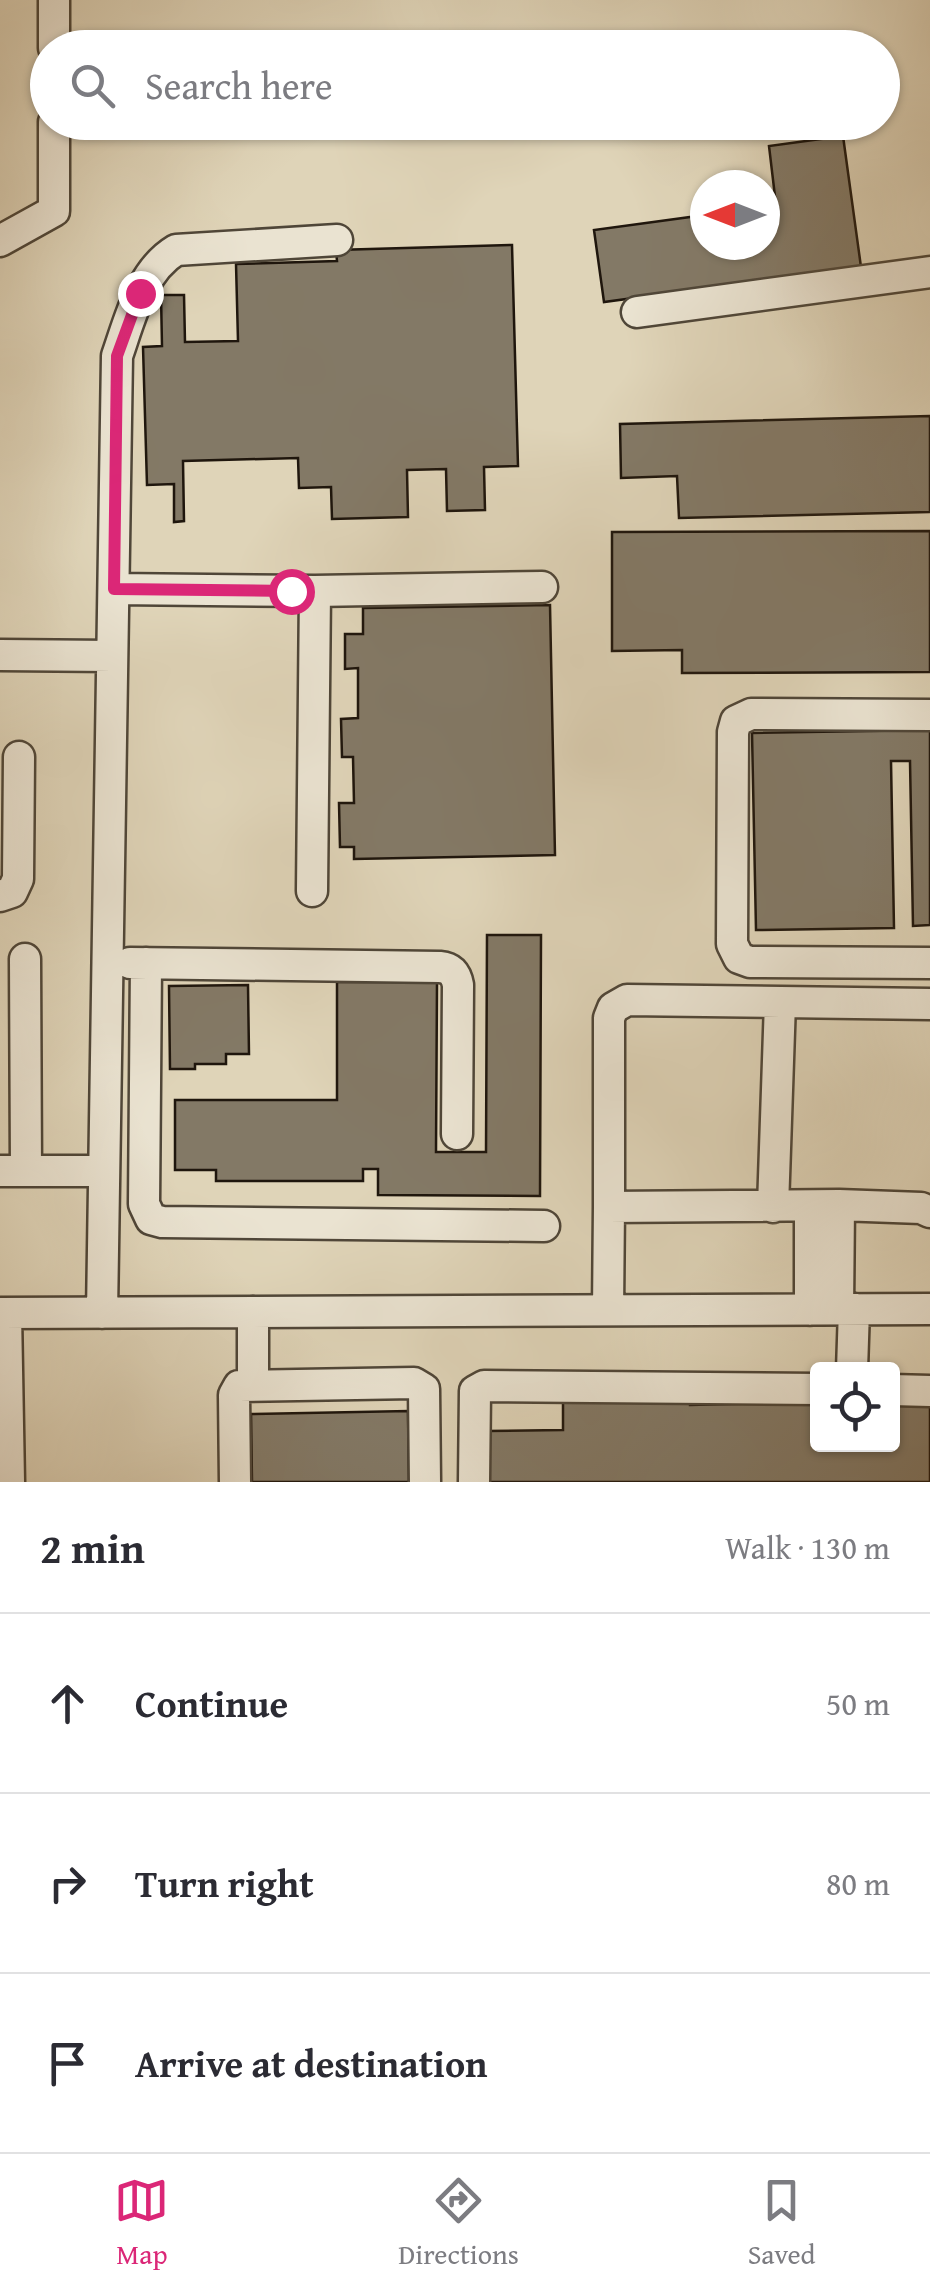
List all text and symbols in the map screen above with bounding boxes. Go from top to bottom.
search box [30,30,900,140]
text: Search here [145,57,333,113]
icon: search [65,58,120,113]
north arrow [690,170,780,260]
route end [118,271,164,317]
route start [269,569,315,615]
map controls [810,1362,900,1452]
button: locate [810,1362,900,1452]
text: 2 min [40,1517,145,1578]
text: Walk · 130 m [725,1524,890,1571]
text: Continue [135,1675,288,1731]
icon: ahead [40,1676,95,1731]
text: 50 m [826,1680,890,1727]
text: Turn right [135,1855,314,1911]
icon: right [40,1856,95,1911]
text: 80 m [826,1860,890,1907]
text: Arrive at destination [135,2035,488,2091]
icon: arrive [40,2036,95,2091]
tab: Map [114,2173,169,2274]
tab: Directions [398,2173,519,2274]
tab: Saved [748,2173,816,2274]

